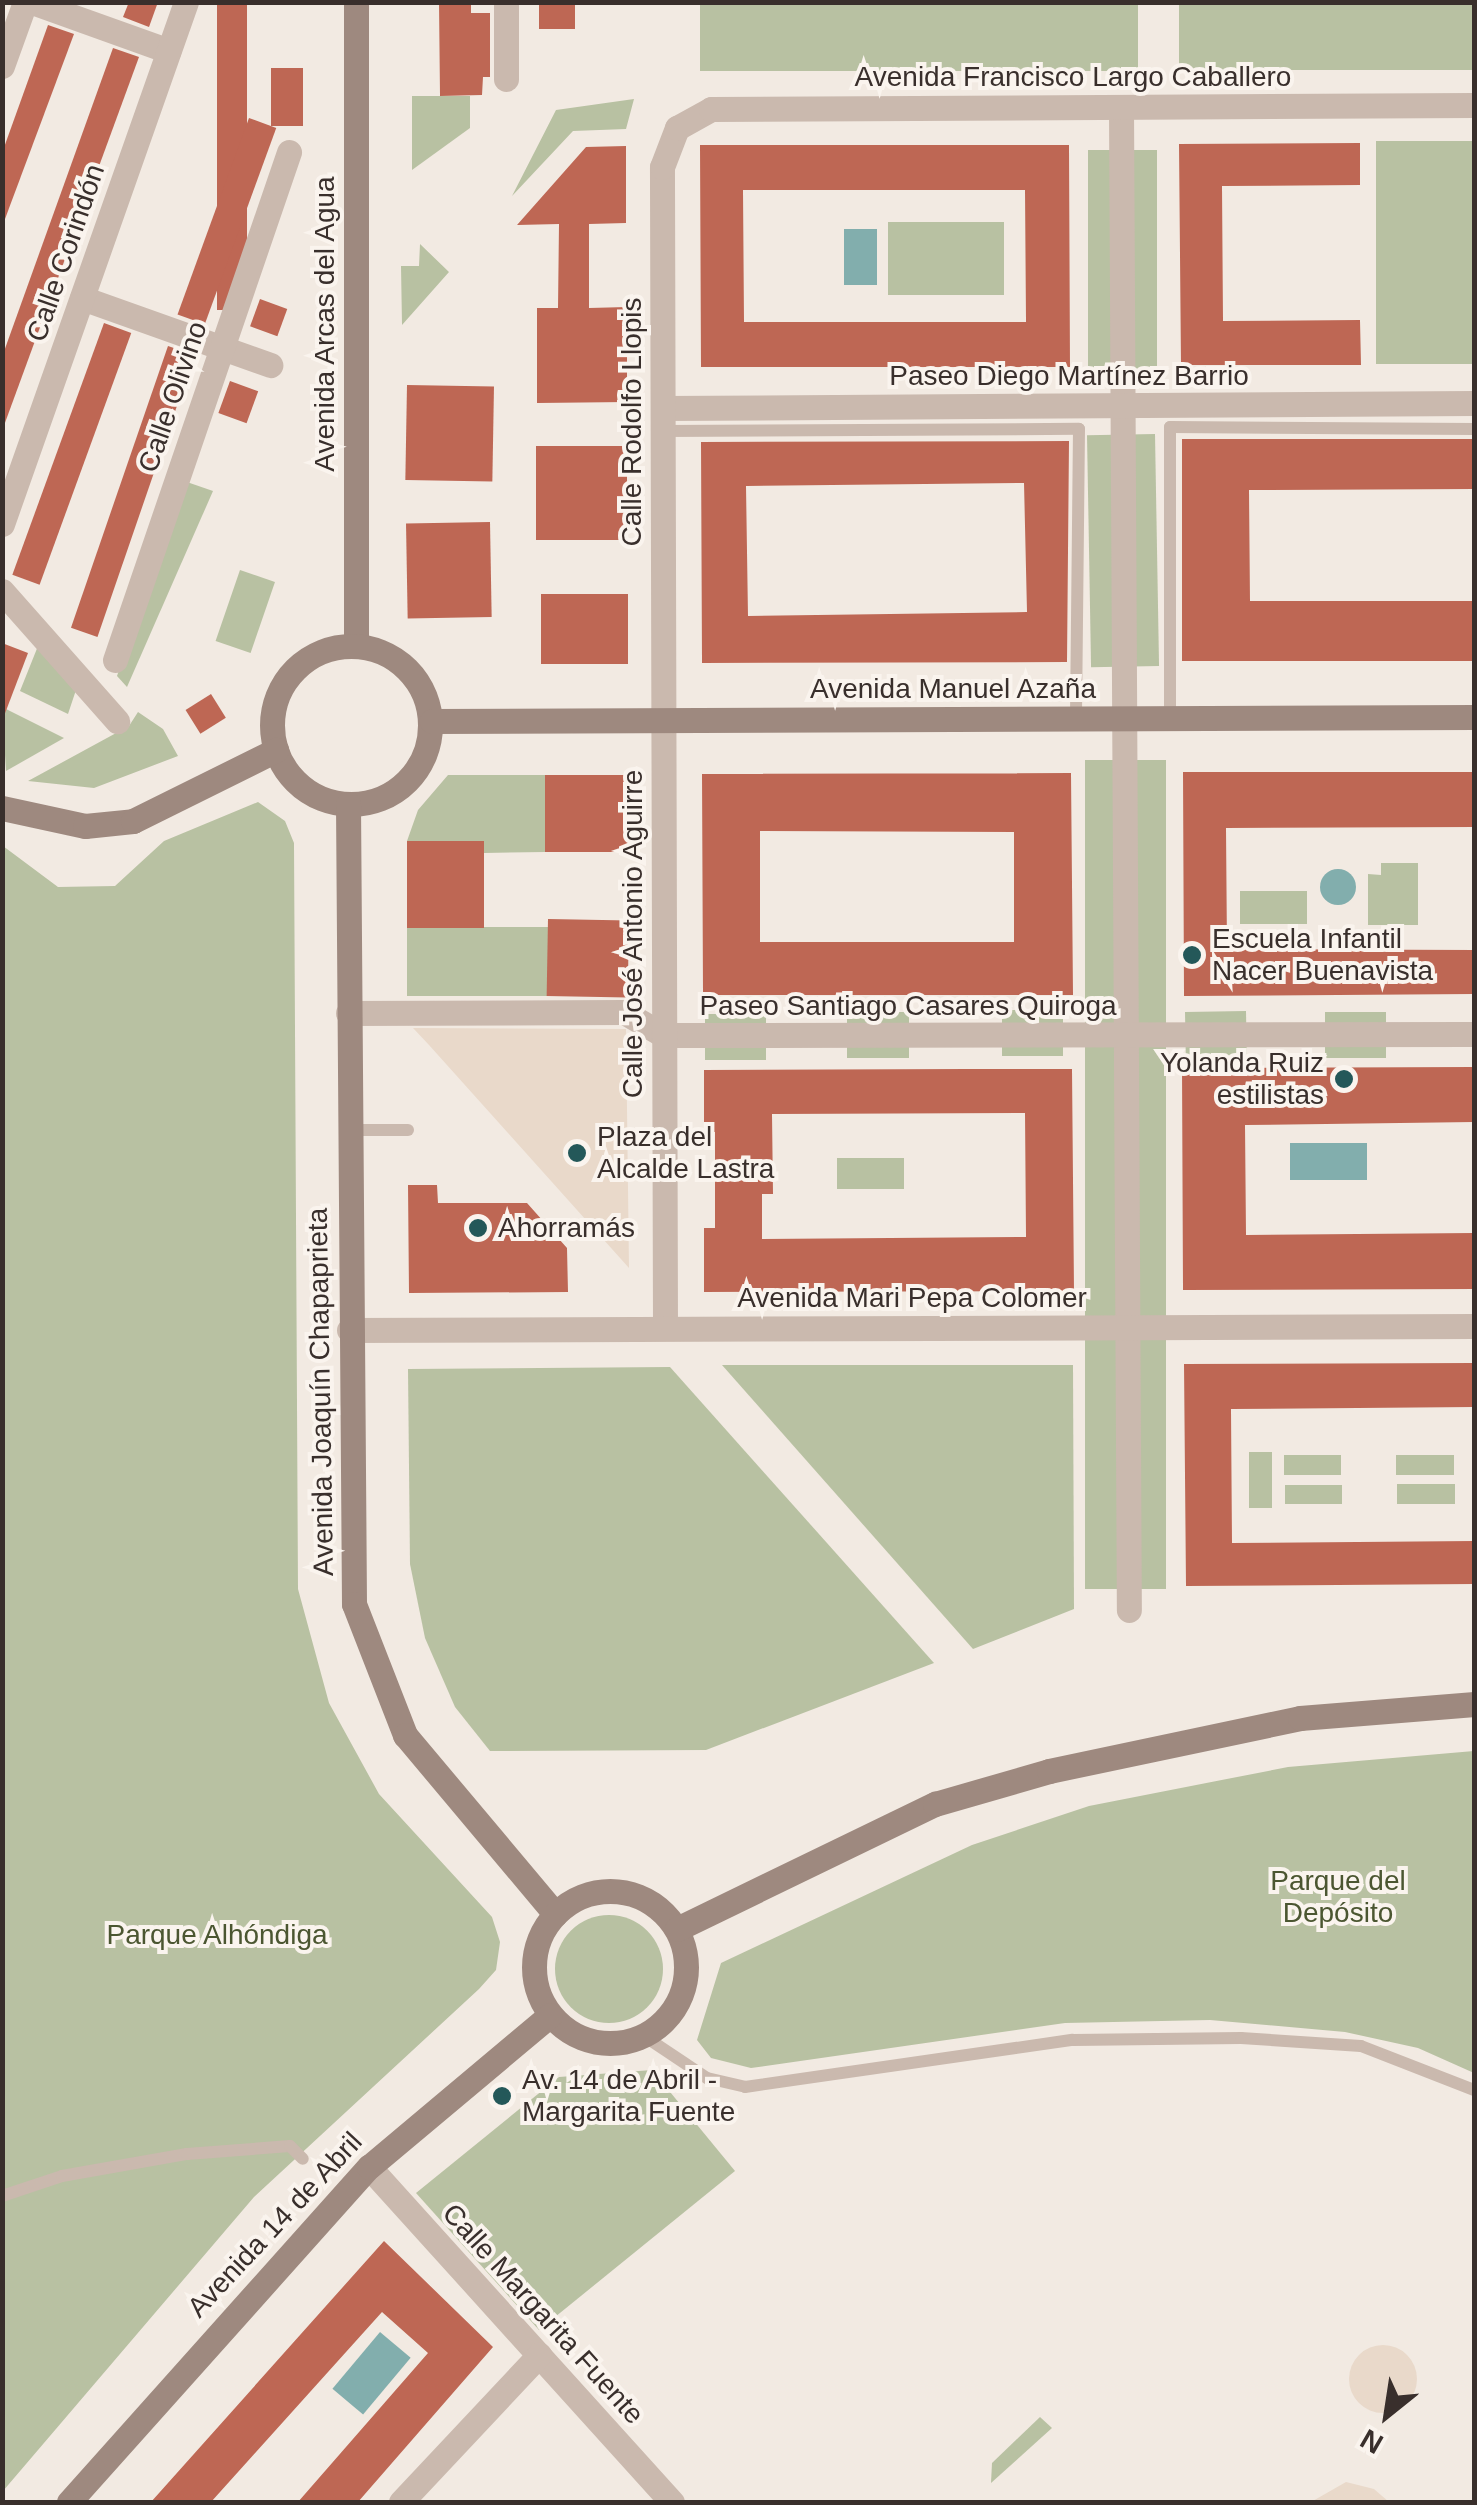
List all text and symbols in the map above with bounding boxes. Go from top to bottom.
street label: Avenida Francisco Largo Caballero [855,60,1291,94]
street label: Calle Corindón [20,160,112,346]
street label: Avenida Arcas del Agua [308,175,342,473]
street label: Calle Rodolfo Llopis [615,297,649,547]
street label: Calle Olivino [132,317,214,477]
street label: Paseo Diego Martínez Barrio [889,359,1249,393]
street label: Avenida Manuel Azaña [809,672,1097,706]
street label: Calle José Antonio Aguirre [616,768,650,1100]
place label: Escuela Infantil Nacer Buenavista [1212,922,1433,988]
marker: Escuela Infantil Nacer Buenavista [1181,944,1203,966]
street label: Paseo Santiago Casares Quiroga [699,989,1117,1023]
place label: Yolanda Ruiz estilistas [1160,1046,1324,1112]
marker: Yolanda Ruiz estilistas [1333,1068,1355,1090]
place label: Plaza del Alcalde Lastra [597,1120,774,1186]
marker: Plaza del Alcalde Lastra [566,1142,588,1164]
street label: Avenida Joaquín Chapaprieta [301,1208,341,1576]
place label: Ahorramás [498,1211,635,1245]
marker: Ahorramás [467,1217,489,1239]
street label: Avenida Mari Pepa Colomer [737,1281,1087,1315]
park label: Parque del Depósito [1270,1864,1406,1930]
park label: Parque Alhóndiga [106,1918,328,1952]
place label: Av. 14 de Abril - Margarita Fuente [522,2063,735,2129]
marker: Av. 14 de Abril - Margarita Fuente [491,2085,513,2107]
street label: Avenida 14 de Abril [180,2125,370,2325]
street label: Calle Margarita Fuente [435,2197,651,2431]
north arrow [1337,2365,1437,2465]
text: N [1355,2423,1388,2460]

